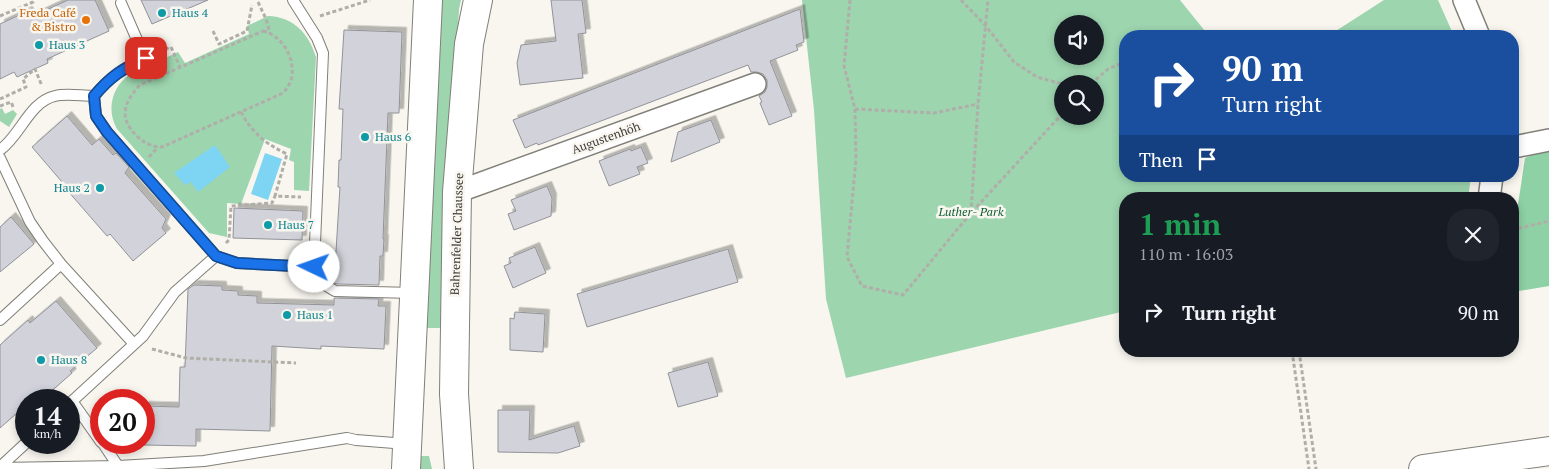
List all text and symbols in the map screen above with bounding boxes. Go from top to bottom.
place label: Freda Café & Bistro [19,5,76,34]
place label: Haus 4 [172,5,209,20]
marker: Haus 4 [156,7,168,19]
marker: Freda Café & Bistro [80,14,92,26]
map controls [1054,15,1104,125]
button: sound [1054,15,1104,65]
place label: Haus 3 [49,37,85,52]
pin [125,37,167,79]
marker: Haus 3 [33,39,45,51]
icon: arrive [132,44,160,72]
text: 90 m [1222,45,1303,91]
icon: right [1139,50,1204,115]
button: search [1054,75,1104,125]
text: Turn right [1222,89,1322,118]
street label: Augustenhöh [570,118,642,157]
place label: Haus 6 [375,129,412,144]
marker: Haus 6 [359,131,371,143]
icon: arrive [1193,145,1221,173]
text: Then [1139,147,1183,172]
street label: Bahrenfelder Chaussee [447,173,466,295]
place label: Haus 2 [54,180,90,195]
marker: Haus 2 [94,182,106,194]
park label: Luther- Park [938,204,1004,219]
text: 1 min [1139,204,1221,244]
button: close [1447,209,1499,261]
place label: Haus 7 [278,217,314,232]
marker: Haus 7 [262,219,274,231]
position arrow [287,240,339,292]
text: 110 m · 16:03 [1139,243,1233,265]
icon: right [1139,298,1167,326]
text: Turn right [1182,300,1276,325]
text: 90 m [1458,300,1499,325]
place label: Haus 1 [297,307,333,322]
marker: Haus 1 [281,309,293,321]
place label: Haus 8 [51,352,87,367]
marker: Haus 8 [35,354,47,366]
speed limit sign: 20 [90,389,155,454]
text: 14 [33,399,62,432]
text: km/h [34,426,61,441]

